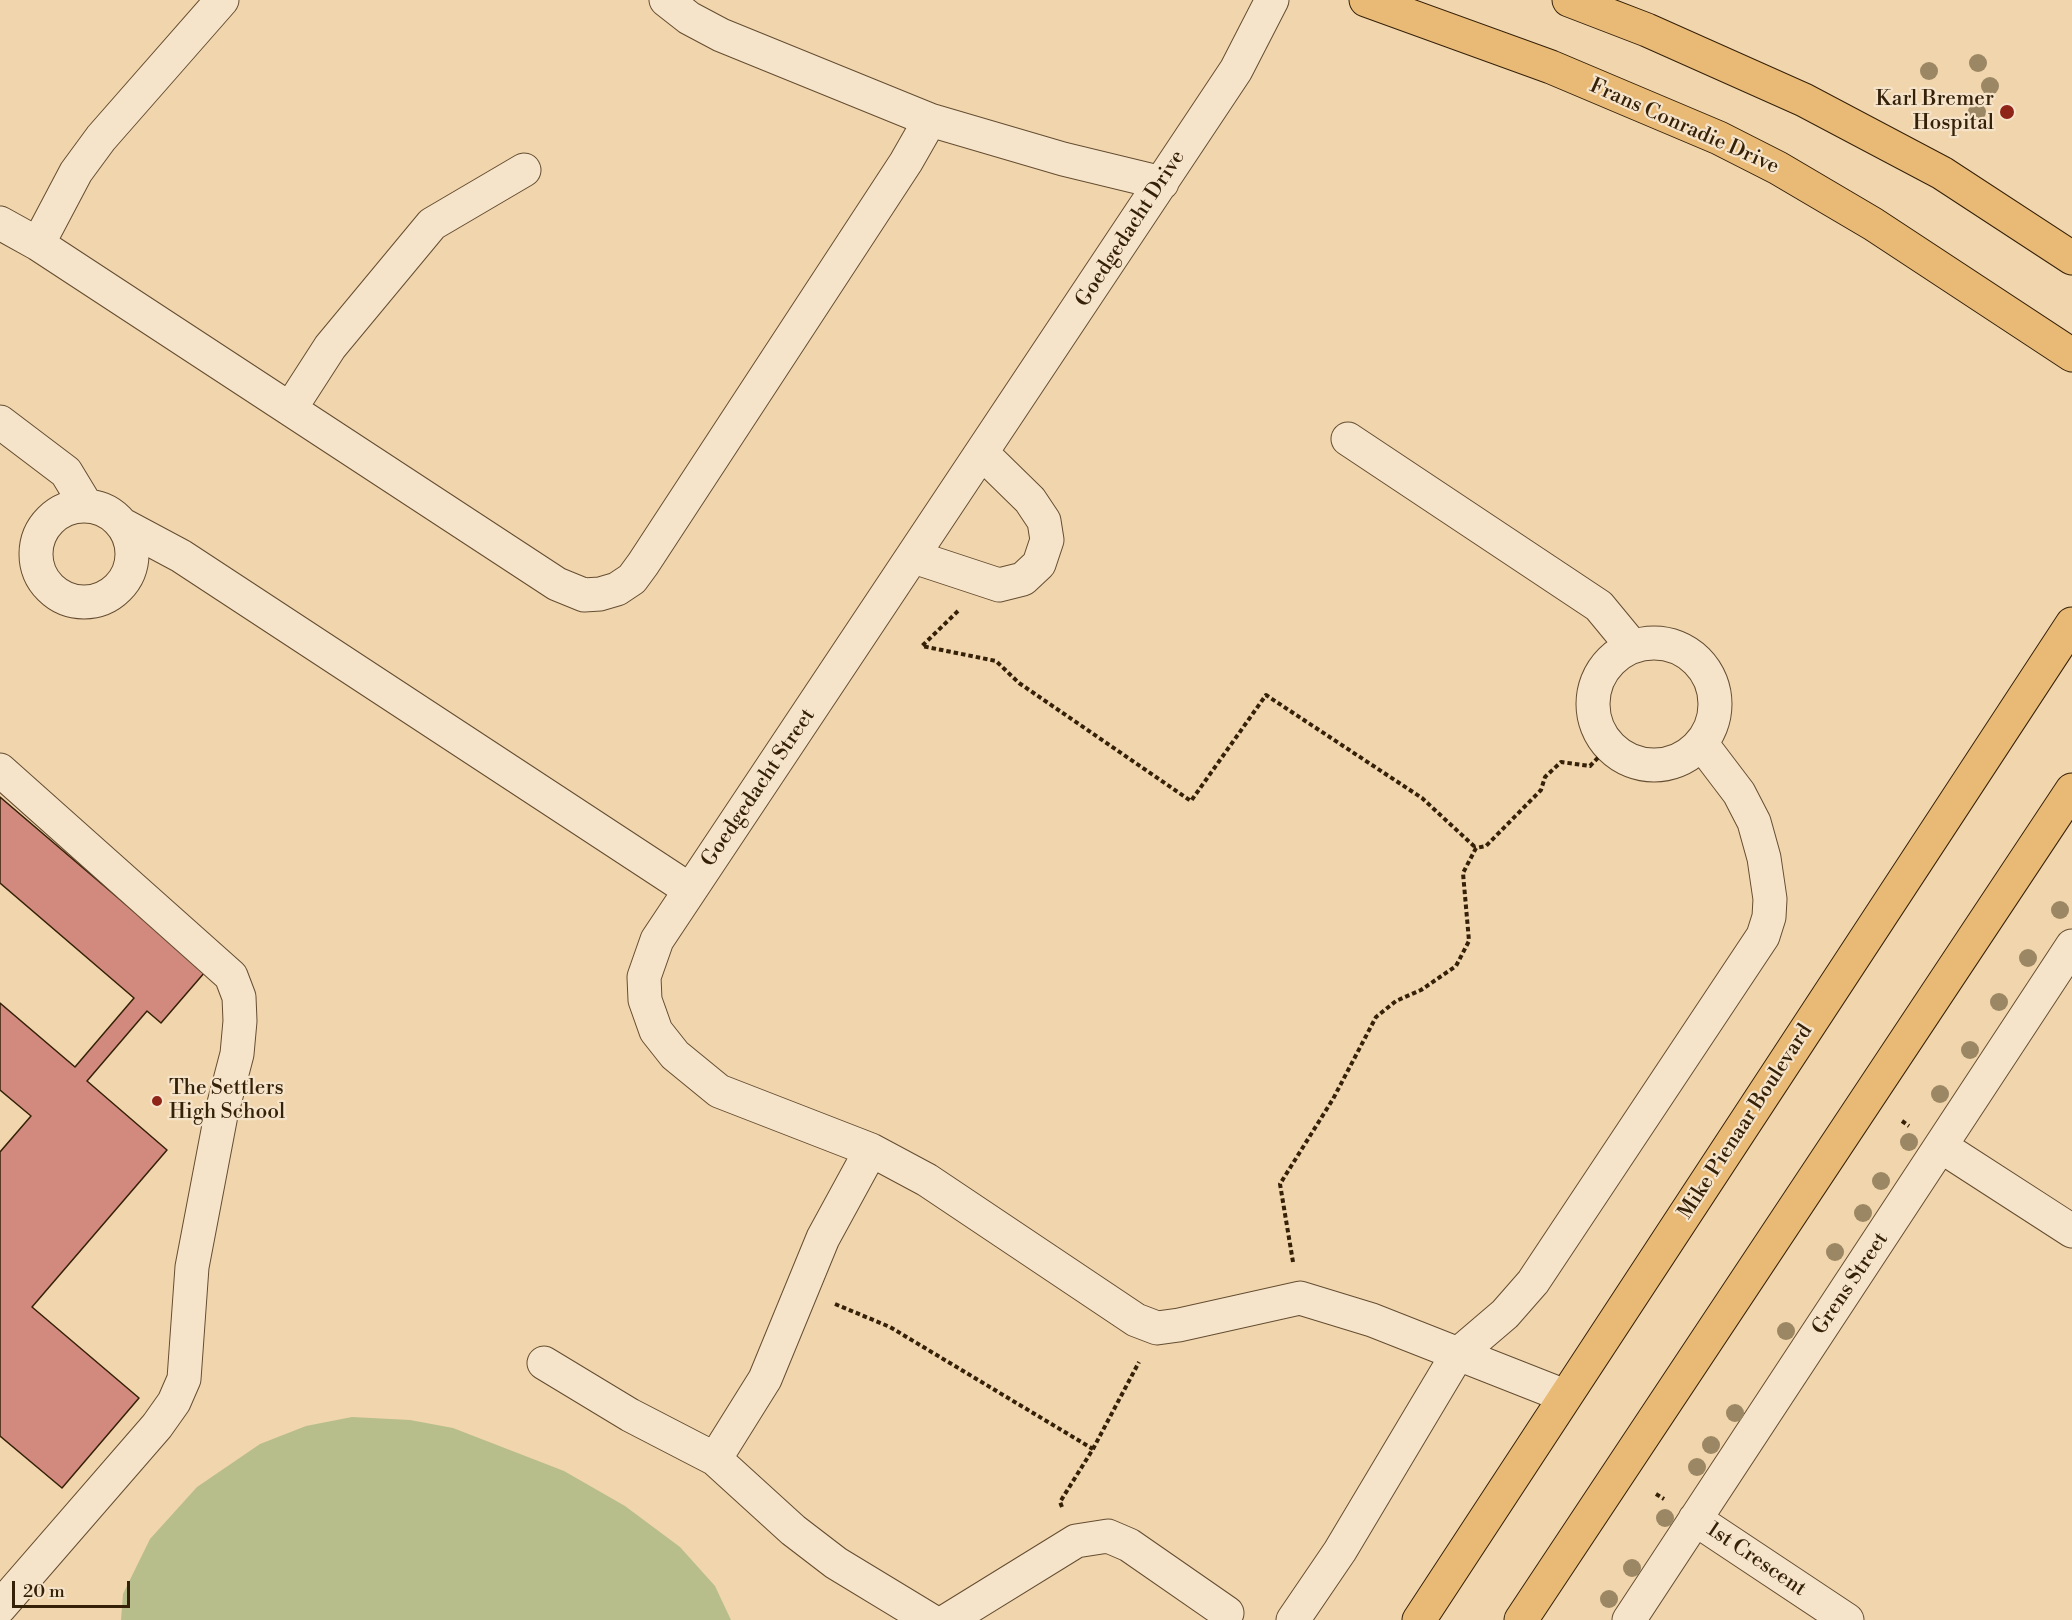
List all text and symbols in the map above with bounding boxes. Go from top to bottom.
street label: Frans Conradie Drive [1585,74,1783,180]
place label: Karl Bremer Hospital [1876,87,1994,137]
marker: Karl Bremer Hospital [1998,103,2016,121]
street label: Goedgedacht Drive [1071,146,1191,312]
street label: Goedgedacht Street [697,704,821,872]
street label: Mike Pienaar Boulevard [1674,1020,1818,1224]
place label: The Settlers High School [169,1076,285,1126]
marker: The Settlers High School [150,1094,164,1108]
street label: Grens Street [1808,1228,1894,1340]
street label: 1st Crescent [1702,1518,1810,1602]
scale bar [15,1569,134,1607]
text: 20 m [23,1580,65,1603]

